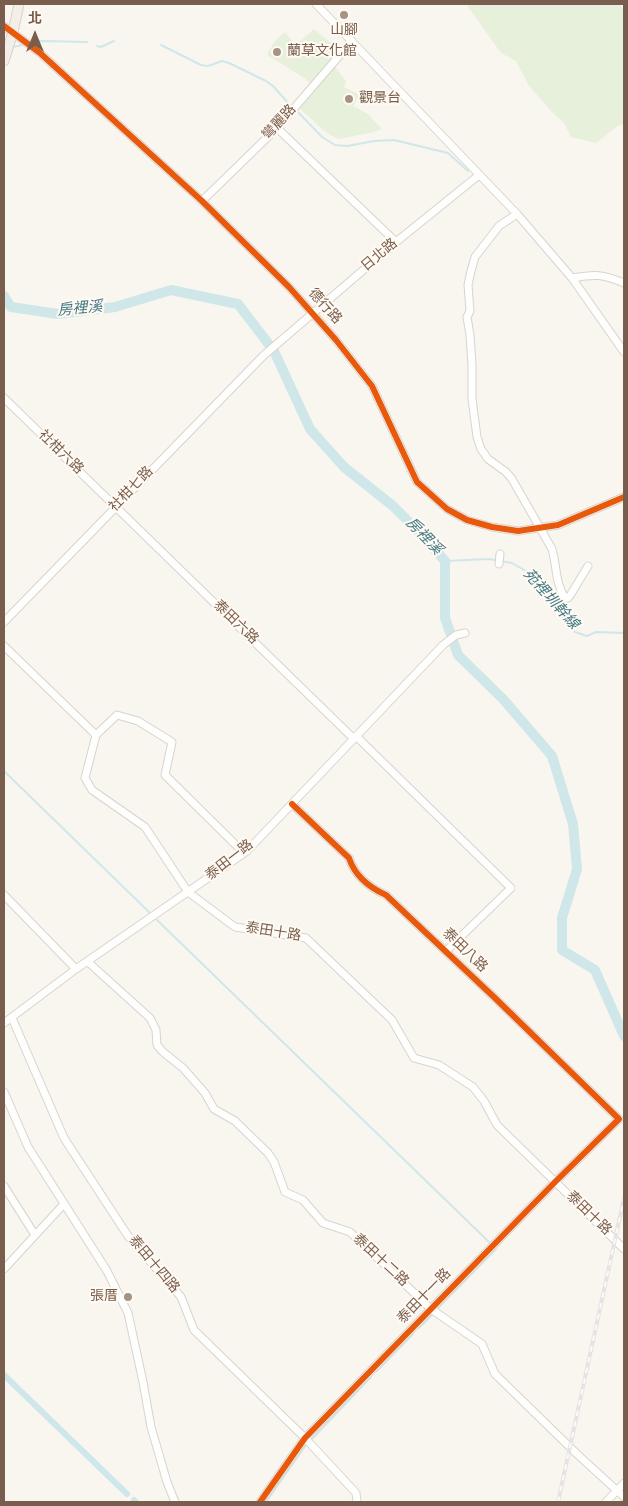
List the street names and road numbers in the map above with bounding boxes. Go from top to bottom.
street label: 彎麗路 [260,102,300,144]
street label: 日北路 [359,236,401,276]
street label: 德行路 [304,286,344,328]
street label: 社柑六路 [34,428,86,478]
street label: 社柑七路 [107,464,157,516]
street label: 泰田六路 [209,598,261,648]
street label: 泰田一路 [203,837,257,885]
street label: 泰田十路 [244,920,302,946]
street label: 泰田八路 [438,926,490,976]
street label: 泰田十路 [562,1189,614,1239]
street label: 泰田十二路 [349,1231,411,1291]
street label: 泰田十四路 [124,1233,182,1297]
street label: 泰田十一路 [395,1266,455,1328]

